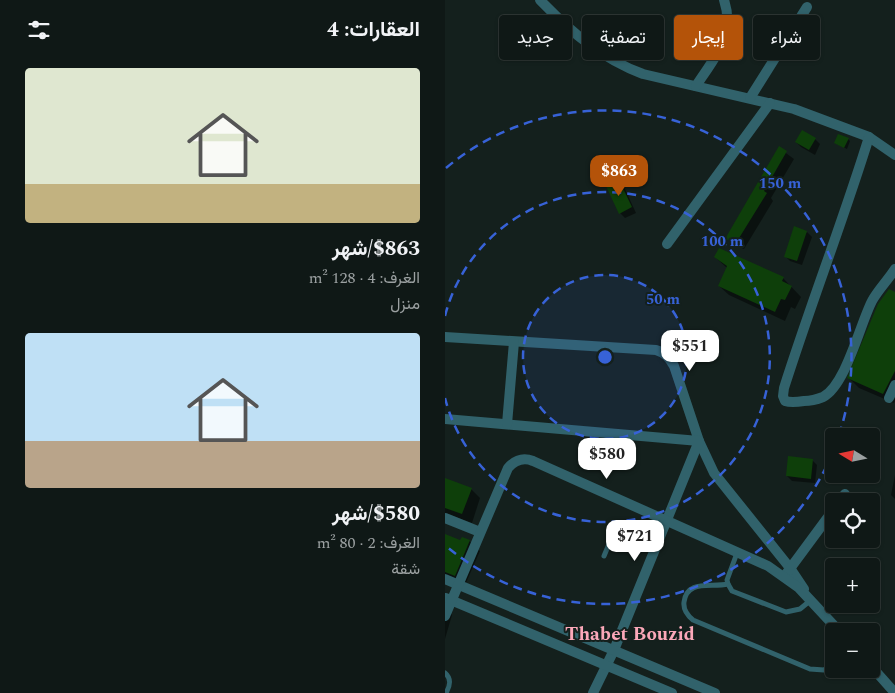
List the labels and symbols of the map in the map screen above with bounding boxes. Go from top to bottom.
pin: $863 [589,154,649,197]
text: 150 m [759,172,802,195]
text: 100 m [701,230,744,253]
text: 50 m [646,288,681,311]
pin: $551 [660,330,720,372]
centre of rings [596,348,614,366]
north arrow [825,428,880,482]
pin: $580 [577,438,637,480]
pin: $721 [605,520,665,562]
district label: Thabet Bouzid [565,620,695,649]

